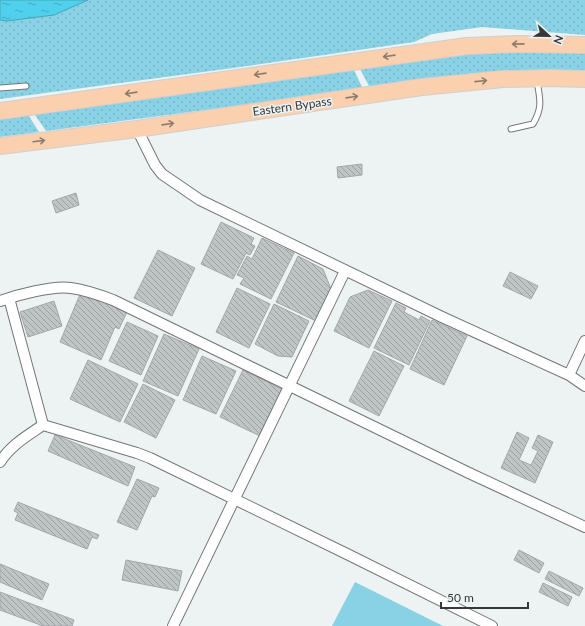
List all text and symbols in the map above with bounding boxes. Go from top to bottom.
north arrow [529,16,569,56]
text: N [551,34,566,46]
one-way arrow [512,40,525,48]
one-way arrow [383,52,396,60]
one-way arrow [254,70,267,78]
one-way arrow [474,77,487,85]
one-way arrow [125,89,138,97]
street label: Eastern Bypass [252,93,332,119]
one-way arrow [345,93,358,101]
one-way arrow [161,120,174,128]
one-way arrow [32,137,45,145]
scale bar [441,584,528,610]
text: 50 m [447,590,474,605]

